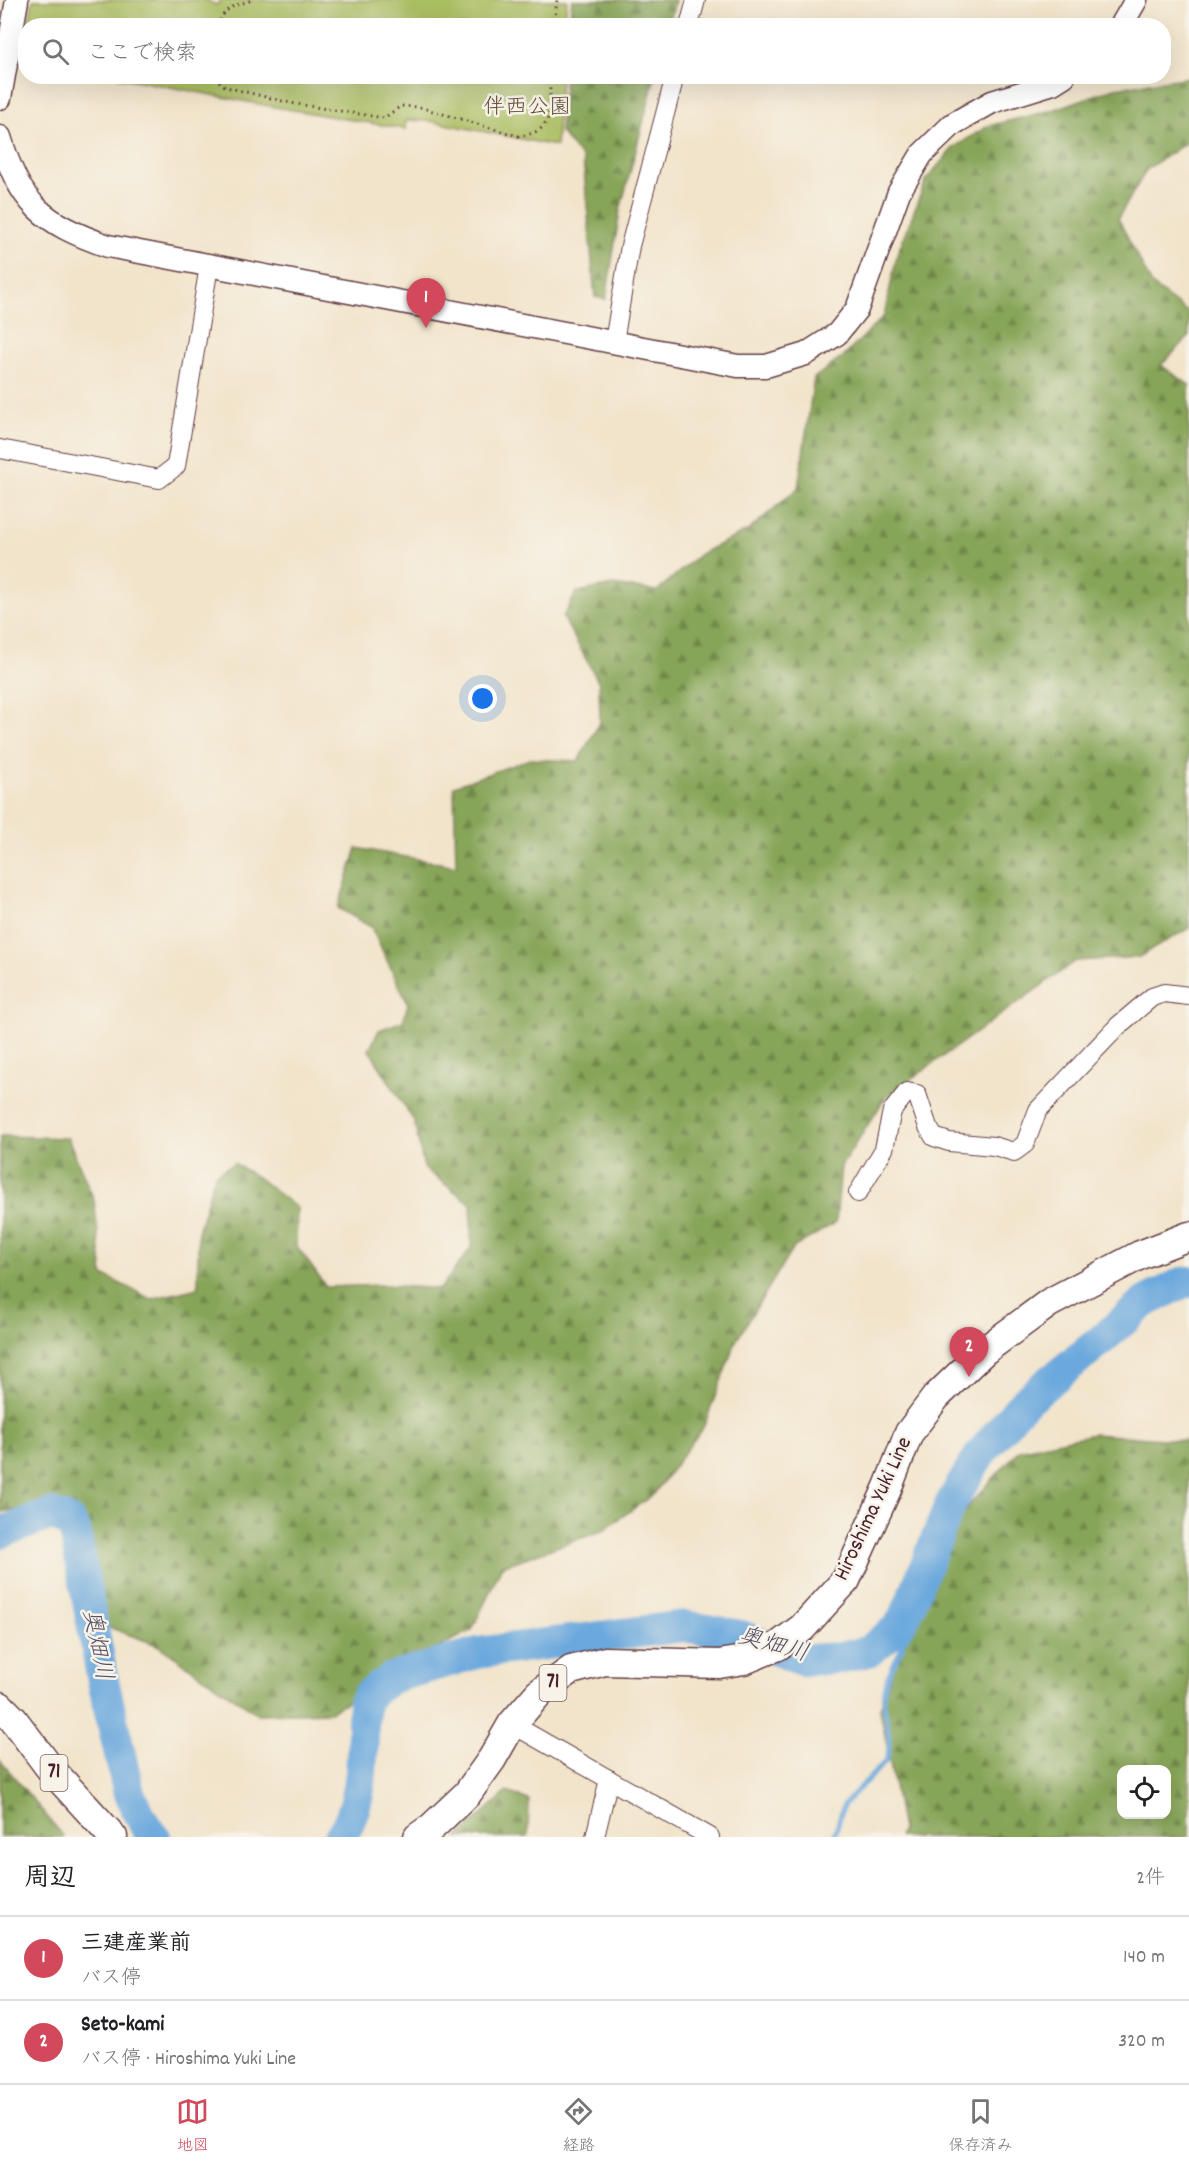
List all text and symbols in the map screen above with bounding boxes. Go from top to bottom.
search box [18,18,1171,84]
icon: search [39,35,72,68]
text: ここで検索 [87,39,197,70]
park label: 伴西公園 [483,93,571,124]
pin: 1 [406,278,446,328]
your location [468,684,497,713]
pin: 2 [950,1328,988,1377]
street label: Hiroshima Yuki Line [827,1432,921,1586]
water label: 奥畑川 [72,1606,120,1684]
water label: 奥畑川 [734,1620,812,1672]
road number: 71 [540,1665,566,1701]
road number: 71 [40,1755,68,1791]
map controls [1117,1765,1171,1819]
button: locate [1117,1765,1171,1819]
text: 周辺 [24,1861,76,1898]
text: 2件 [1136,1865,1165,1893]
text: 三建産業前 [81,1929,191,1960]
text: 1 [41,1944,46,1972]
text: 140 m [1123,1944,1165,1972]
text: バス停 [81,1965,141,1993]
text: Seto-kami [81,2010,164,2041]
text: 2 [39,2028,48,2056]
text: 320 m [1118,2028,1165,2056]
text: バス停 · Hiroshima Yuki Line [81,2046,296,2074]
tab: 地図 [176,2095,209,2158]
tab: 経路 [562,2095,595,2158]
tab: 保存済み [948,2095,1012,2158]

